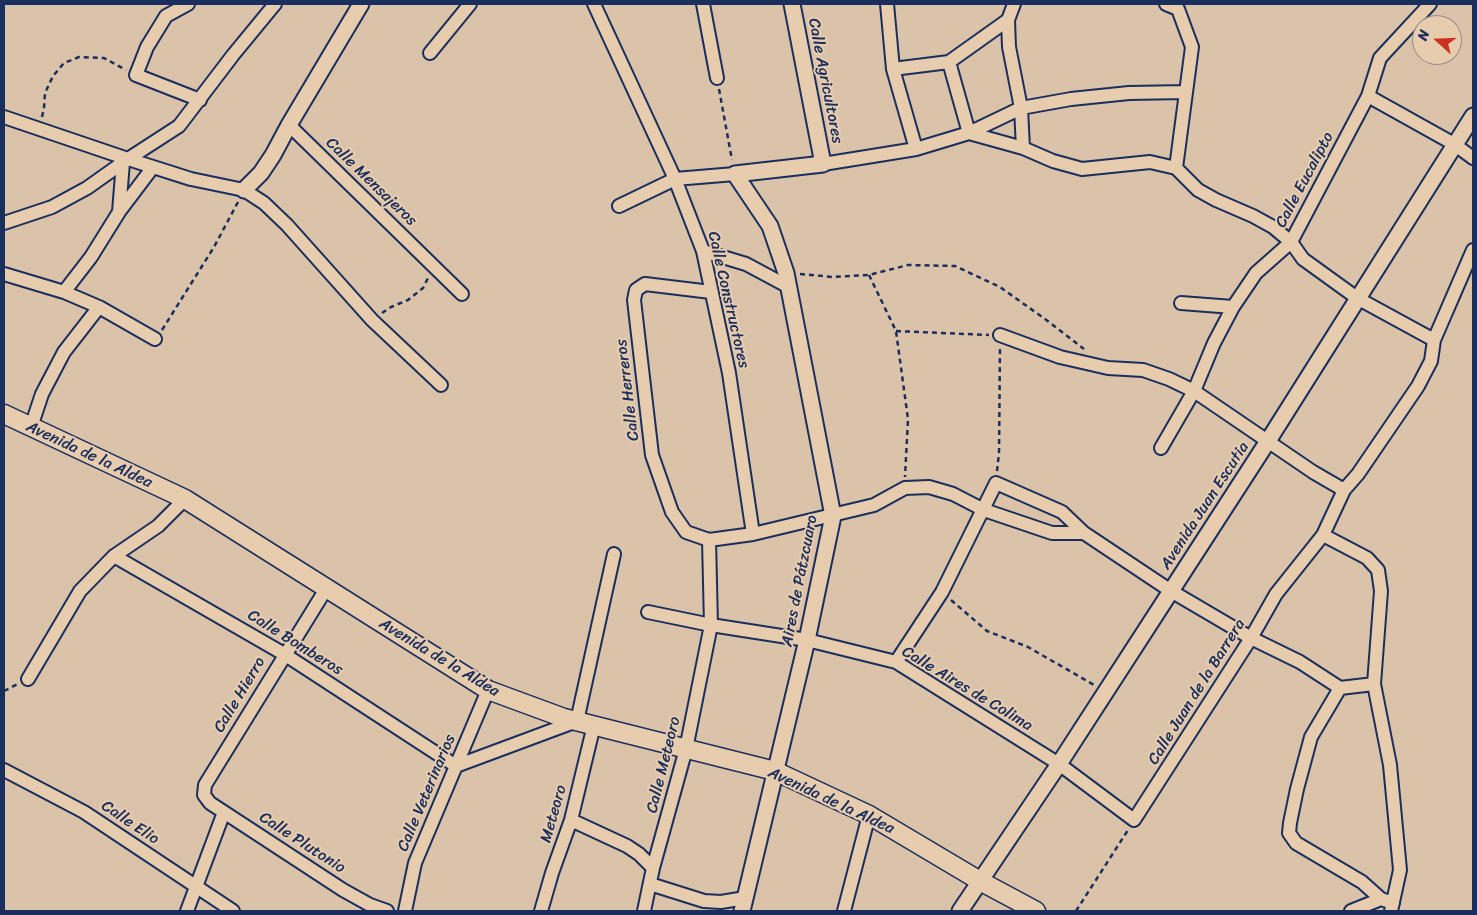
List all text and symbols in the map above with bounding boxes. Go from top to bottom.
north arrow [1412,15,1462,65]
street label: Calle Agricultores [803,17,847,145]
text: N [1410,26,1437,44]
street label: Calle Eucalipto [1272,129,1338,231]
street label: Calle Mensajeros [321,134,421,230]
street label: Calle Constructores [703,230,753,370]
street label: Calle Herreros [612,338,644,442]
street label: Avenida de la Aldea [23,417,155,493]
street label: Avenida Juan Escutia [1157,439,1253,573]
street label: Aires de Pátzcuaro [778,514,822,648]
street label: Calle Bomberos [244,606,346,680]
street label: Avenida de la Aldea [375,614,503,702]
street label: Calle Juan de la Barrera [1144,616,1250,768]
street label: Calle Aires de Colima [898,642,1036,736]
street label: Calle Hierro [210,654,270,736]
street label: Calle Meteoro [643,715,685,815]
street label: Calle Veterinarios [394,732,460,854]
street label: Avenida de la Aldea [765,763,897,839]
street label: Meteoro [537,783,571,845]
street label: Calle Elio [97,797,163,849]
street label: Calle Plutonio [255,808,349,878]

